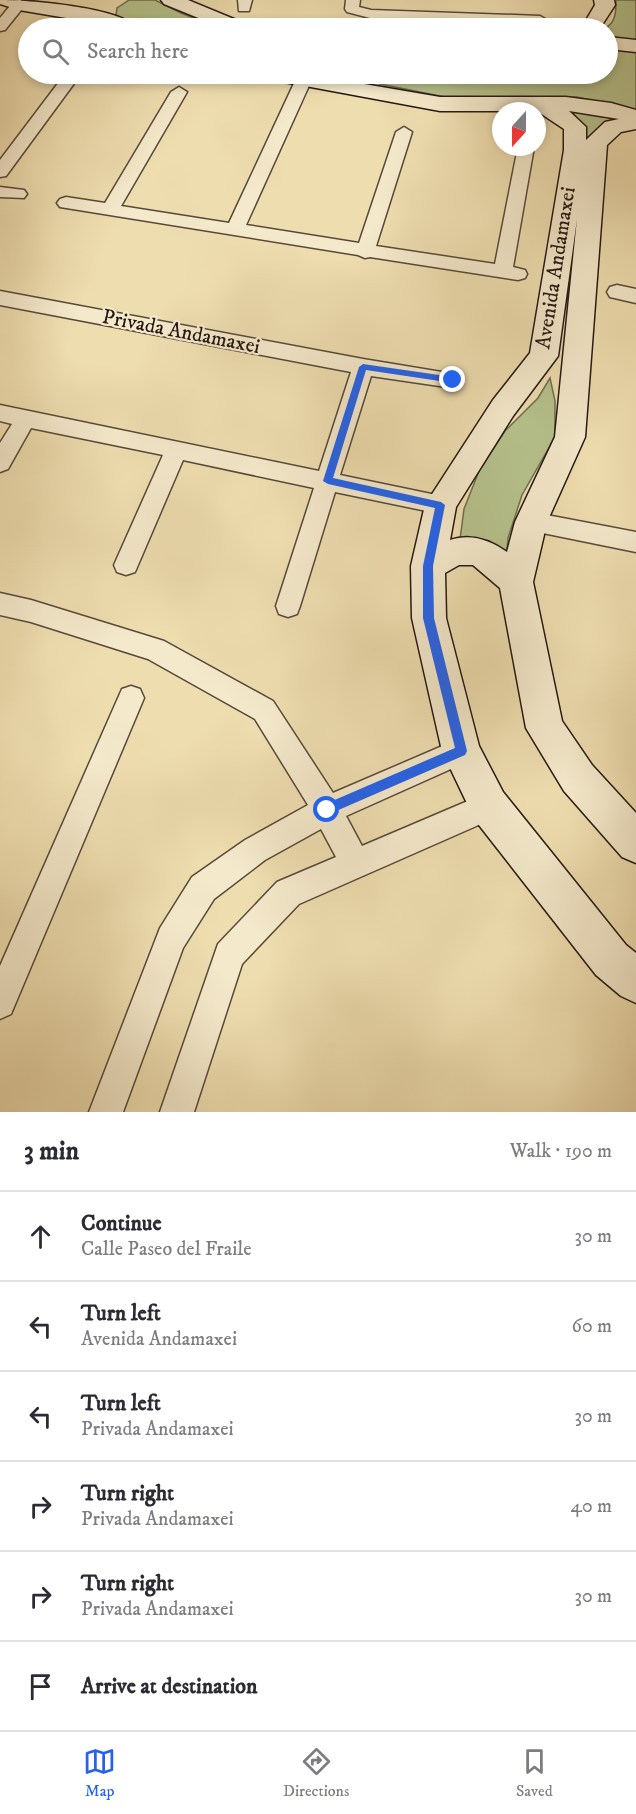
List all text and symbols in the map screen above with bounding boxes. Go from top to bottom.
search box [18,18,618,84]
icon: search [39,35,72,68]
text: Search here [87,38,189,65]
north arrow [492,102,546,156]
street label: Avenida Andamaxei [530,185,582,351]
street label: Privada Andamaxei [100,304,262,360]
route end [439,366,465,392]
route start [313,796,339,822]
text: 3 min [24,1135,79,1168]
text: Walk · 190 m [510,1139,612,1164]
text: Continue [81,1210,162,1237]
icon: ahead [24,1220,57,1253]
text: 30 m [574,1224,612,1249]
text: Calle Paseo del Fraile [81,1237,252,1262]
text: Turn left [81,1300,161,1327]
icon: left [24,1310,57,1343]
text: 60 m [572,1314,612,1339]
text: Avenida Andamaxei [81,1327,237,1352]
text: Turn left [81,1390,161,1417]
icon: left [24,1400,57,1433]
text: 30 m [574,1404,612,1429]
text: Privada Andamaxei [81,1417,234,1442]
text: Turn right [81,1480,174,1507]
icon: right [24,1490,57,1523]
text: 40 m [570,1494,612,1519]
text: Privada Andamaxei [81,1507,234,1532]
text: Turn right [81,1570,174,1597]
icon: right [24,1580,57,1613]
text: 30 m [574,1584,612,1609]
text: Privada Andamaxei [81,1597,234,1622]
icon: arrive [24,1670,57,1703]
text: Arrive at destination [81,1673,258,1700]
tab: Map [83,1745,116,1801]
tab: Directions [283,1745,349,1801]
tab: Saved [516,1745,553,1801]

